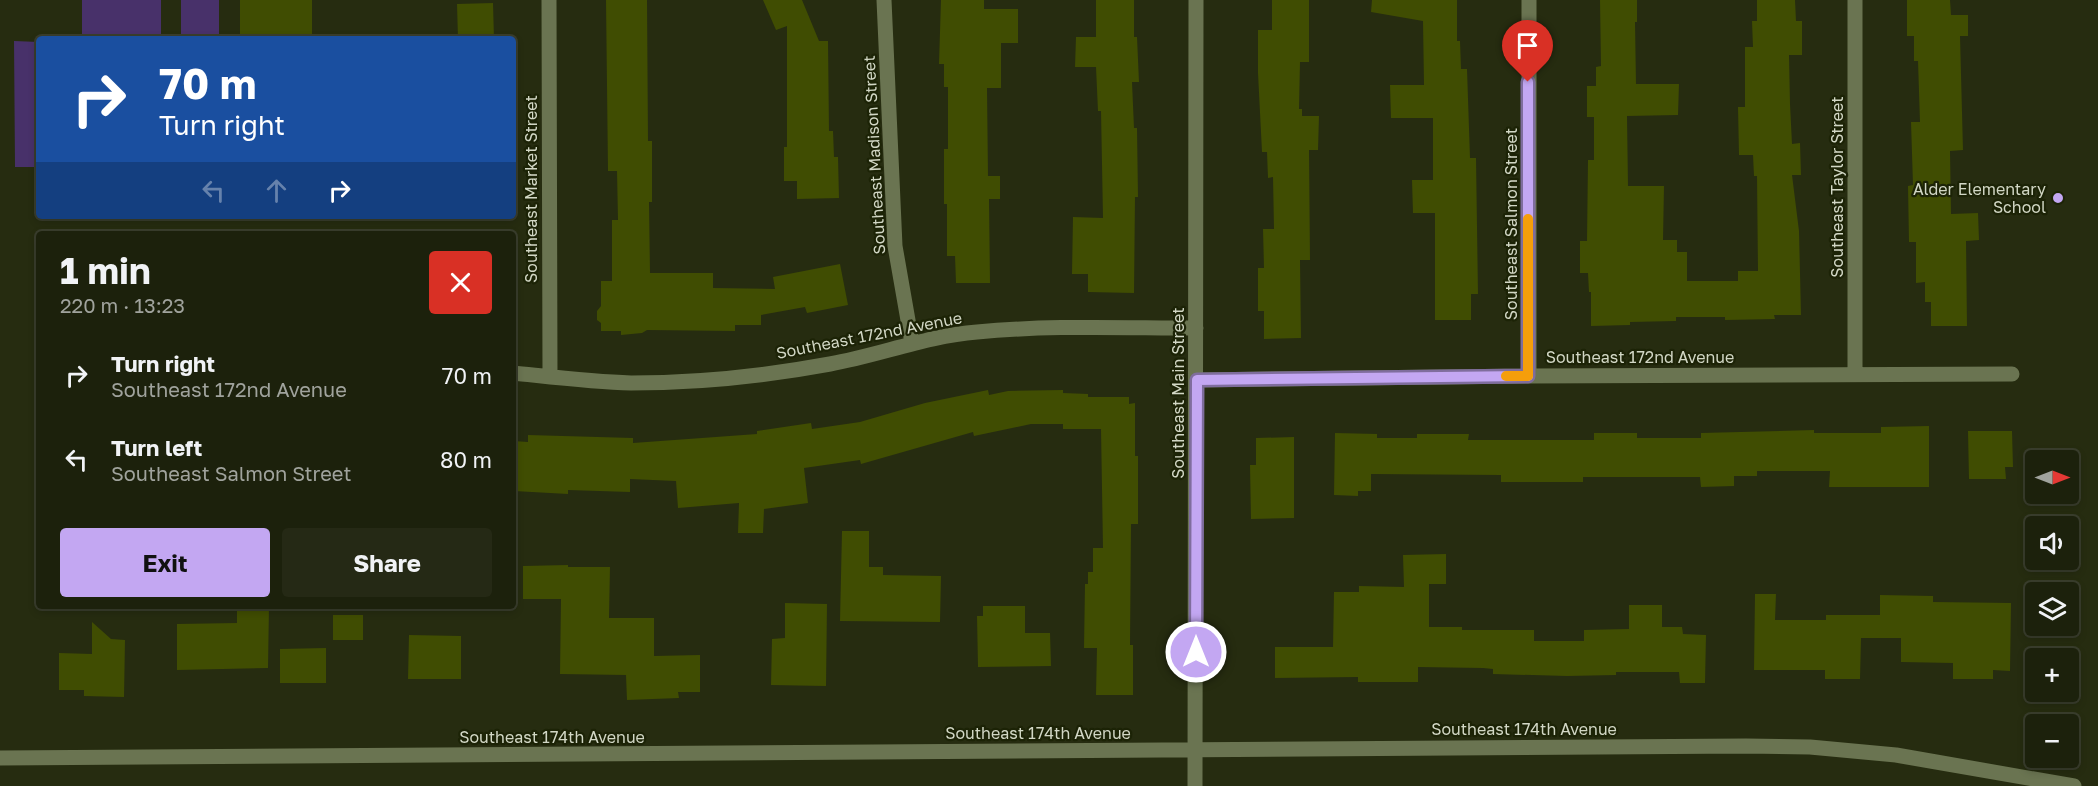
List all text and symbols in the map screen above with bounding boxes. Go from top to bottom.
pin [1502,20,1553,82]
icon: arrive [1511,29,1544,62]
street label: Southeast Madison Street [859,55,889,255]
text: 70 m [159,58,256,108]
icon: right [60,60,138,138]
street label: Southeast Market Street [521,95,541,283]
street label: Southeast Taylor Street [1827,96,1847,278]
text: Turn right [159,109,285,141]
street label: Southeast Salmon Street [1501,128,1521,320]
icon: left [197,174,230,207]
icon: ahead [260,174,293,207]
icon: right [323,174,356,207]
place label: Alder Elementary School [1913,179,2046,217]
marker: Alder Elementary School [2051,191,2065,205]
text: 1 min [60,249,151,292]
button: close [429,251,492,314]
text: 220 m · 13:23 [60,293,185,317]
street label: Southeast 172nd Avenue [775,307,963,363]
street label: Southeast Main Street [1168,307,1188,479]
street label: Southeast 172nd Avenue [1546,347,1734,367]
text: Turn right [111,350,215,377]
icon: right [60,359,93,392]
text: 70 m [442,362,492,389]
text: Southeast 172nd Avenue [111,377,347,401]
text: Turn left [111,434,202,461]
icon: left [60,443,93,476]
text: 80 m [440,446,492,473]
north arrow [2025,450,2079,504]
map controls [2025,450,2079,768]
text: Southeast Salmon Street [111,461,351,485]
button: sound [2025,516,2079,570]
button: Exit [60,528,270,597]
button: Share [282,528,492,597]
button: layers [2025,582,2079,636]
position arrow [1164,620,1228,684]
button: + [2025,648,2079,702]
button: − [2025,714,2079,768]
street label: Southeast 174th Avenue [1431,719,1617,739]
street label: Southeast 174th Avenue [945,723,1131,743]
street label: Southeast 174th Avenue [459,727,645,747]

